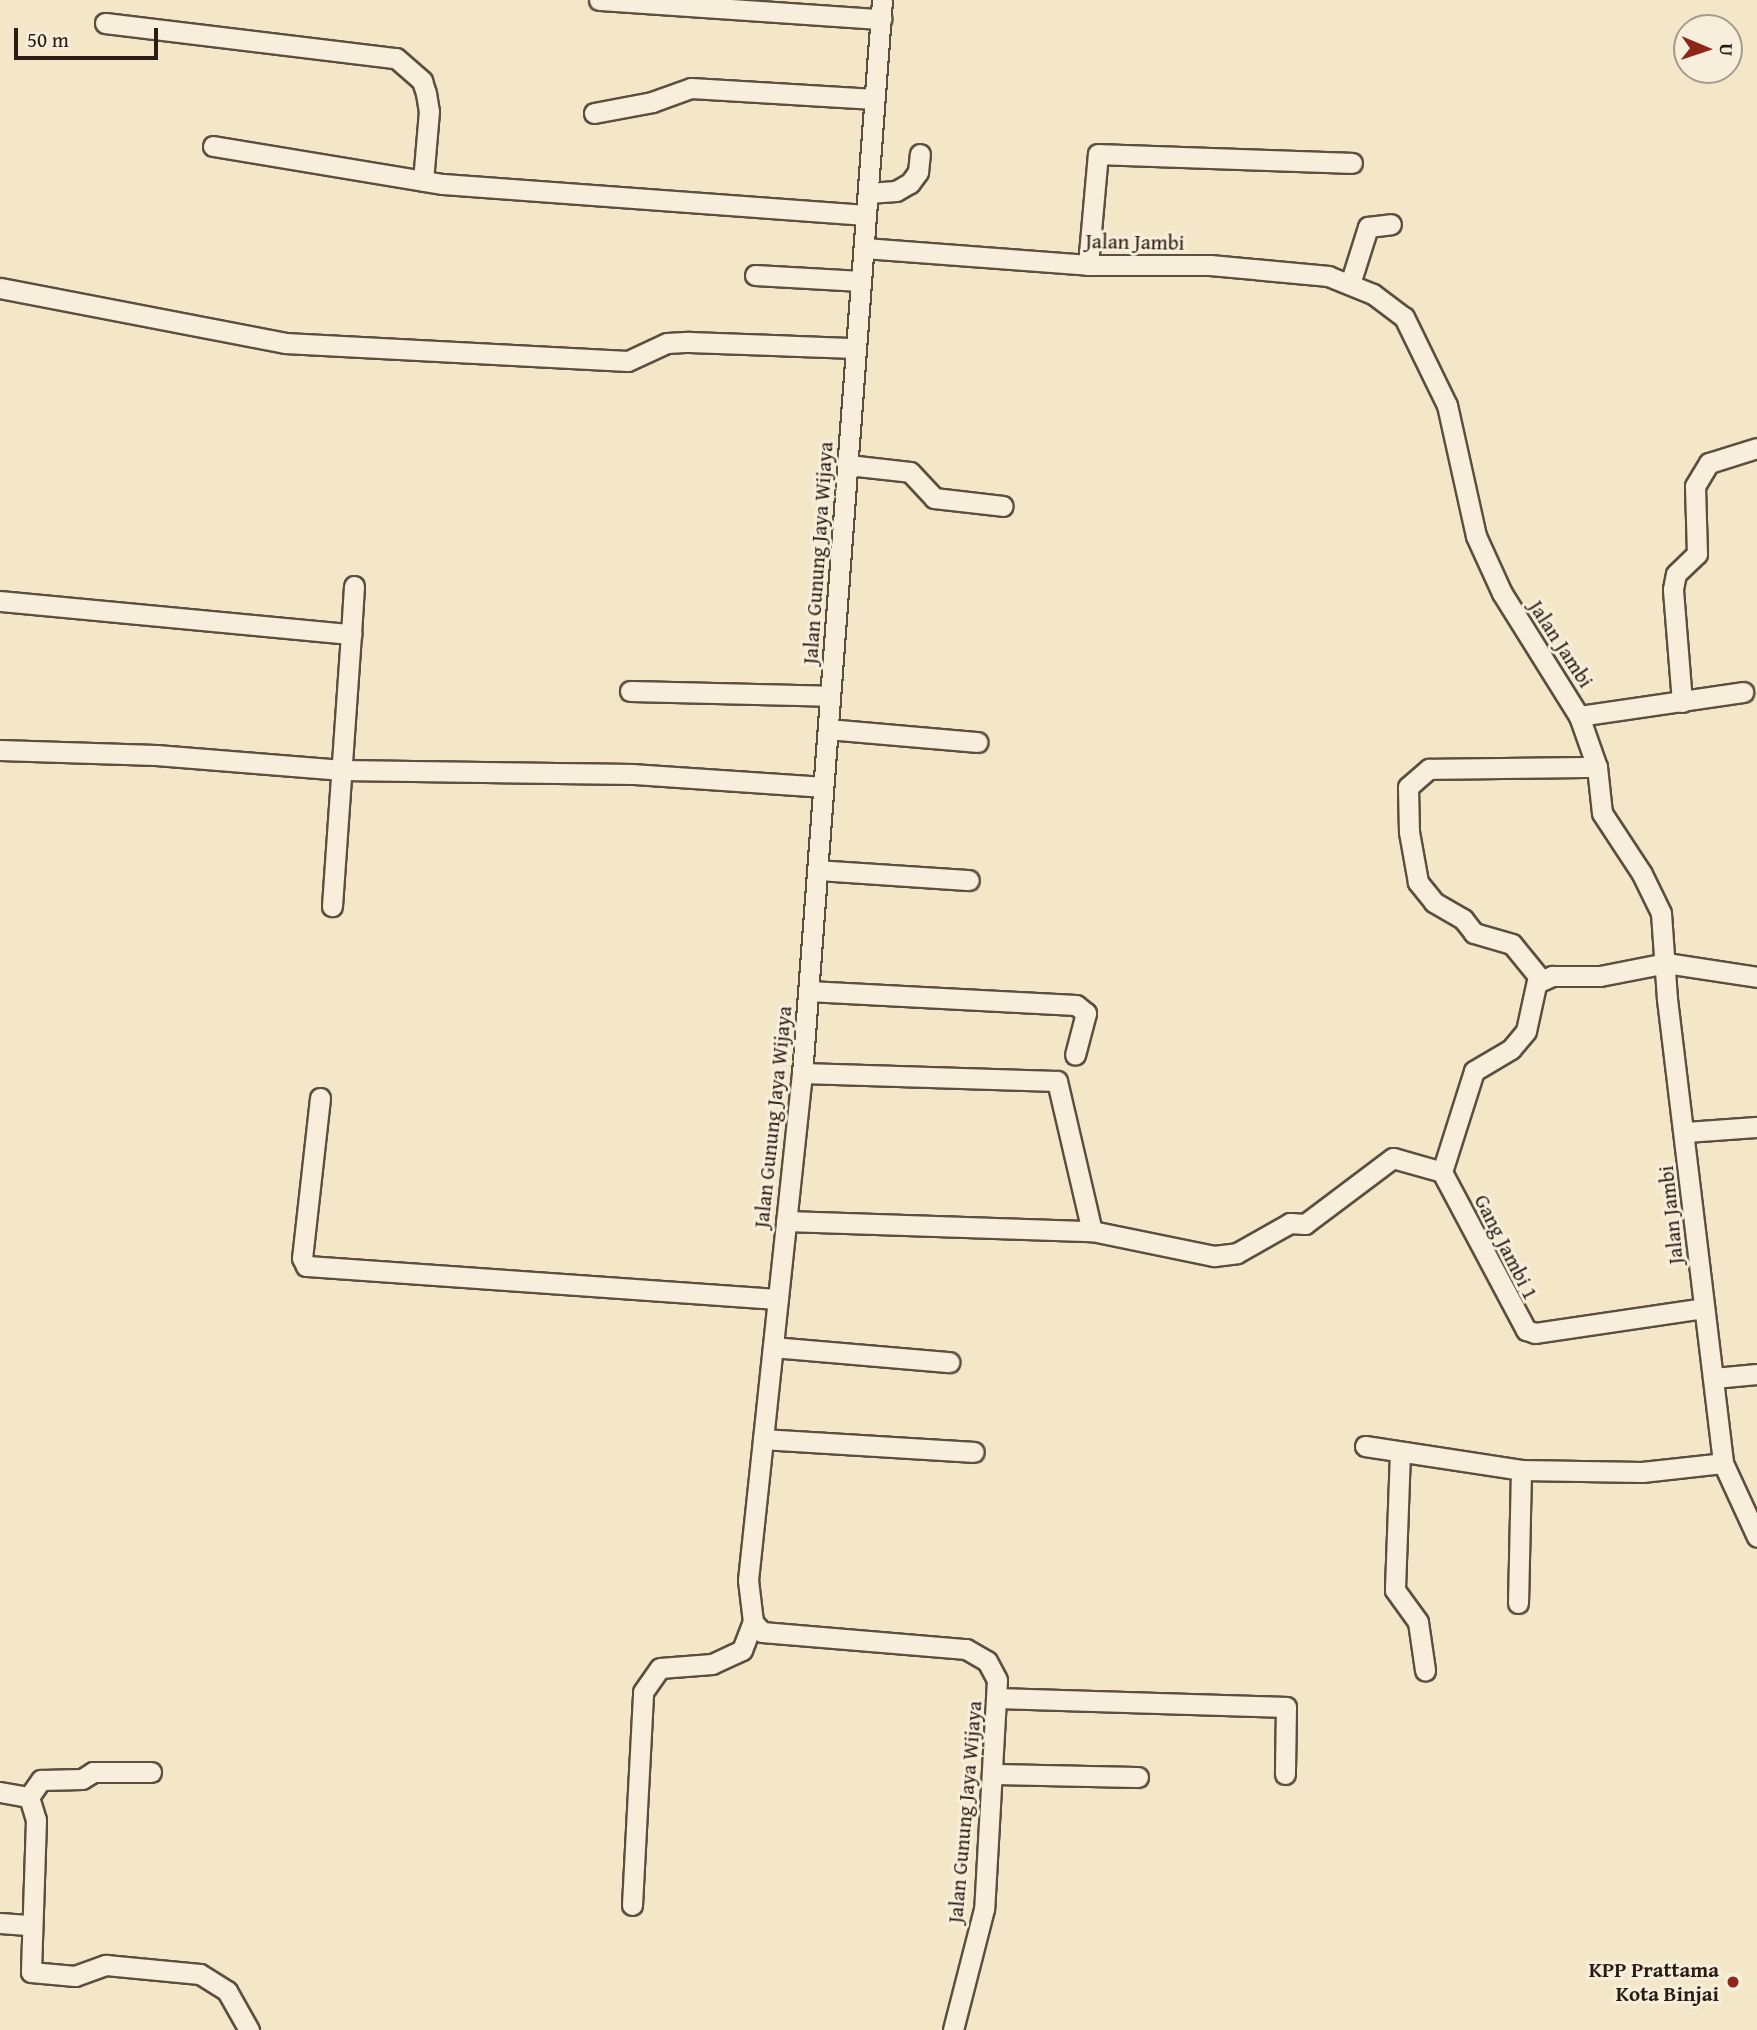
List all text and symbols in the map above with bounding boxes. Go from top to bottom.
scale bar [18,14,161,58]
north arrow [1673,14,1743,84]
text: 50 m [27,24,69,55]
text: U [1713,43,1741,57]
street label: Jalan Jambi [1085,229,1185,255]
street label: Jalan Gunung Jaya Wijaya [798,441,838,665]
street label: Jalan Jambi [1523,596,1599,692]
street label: Jalan Gunung Jaya Wijaya [749,1005,797,1229]
street label: Jalan Jambi [1653,1164,1689,1266]
street label: Gang Jambi 1 [1469,1190,1543,1304]
street label: Jalan Gunung Jaya Wijaya [943,1700,987,1924]
place label: KPP Prattama Kota Binjai [1589,1957,1719,2007]
marker: KPP Prattama Kota Binjai [1725,1974,1741,1990]

